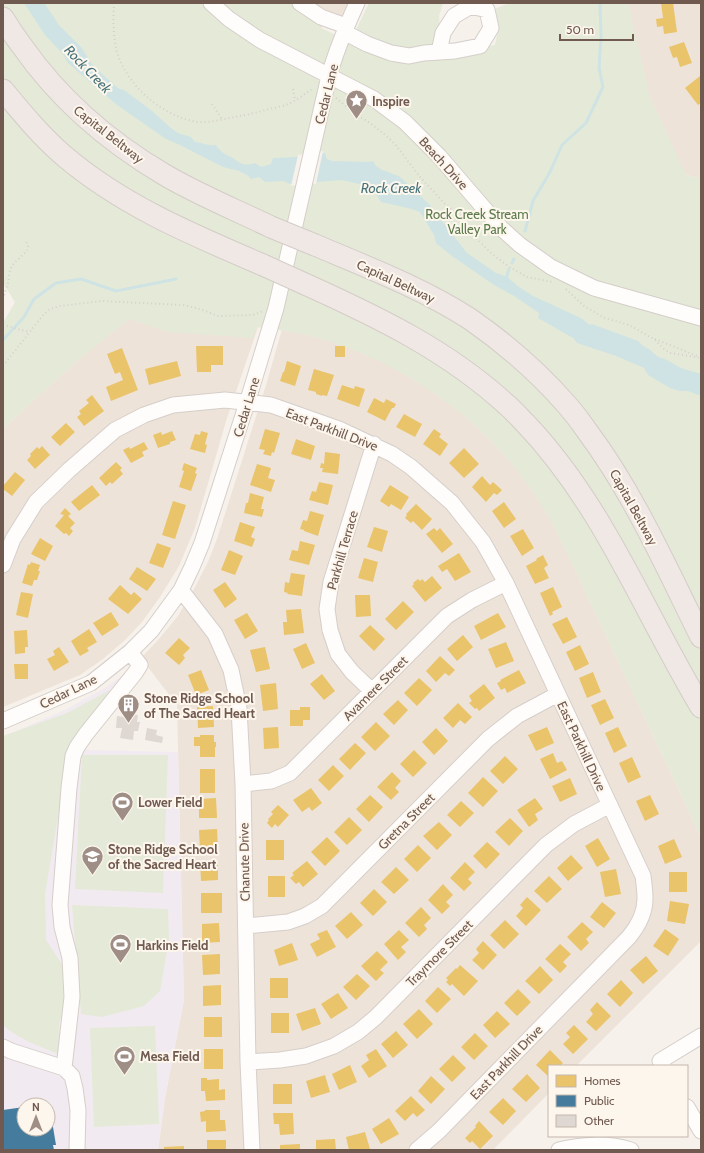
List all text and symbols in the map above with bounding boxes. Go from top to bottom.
scale bar [560,16,633,42]
text: 50 m [566,22,594,37]
water label: Rock Creek [61,41,116,98]
street label: Cedar Lane [311,62,341,126]
place icon: Inspire [344,88,370,121]
place label: Inspire [372,93,410,109]
street label: Capital Beltway [71,102,148,167]
street label: Beach Drive [416,133,472,193]
water label: Rock Creek [361,179,422,197]
park label: Rock Creek Stream Valley Park [425,206,529,237]
street label: Capital Beltway [354,256,438,306]
street label: Cedar Lane [229,375,263,439]
street label: East Parkhill Drive [284,404,381,454]
street label: Capital Beltway [607,466,662,548]
street label: Parkhill Terrace [323,508,361,591]
street label: Avamere Street [339,652,411,724]
street label: Cedar Lane [37,670,100,712]
place label: Stone Ridge School of The Sacred Heart [144,690,256,721]
building icon: Stone Ridge School of The Sacred Heart [115,692,141,725]
street label: East Parkhill Drive [554,698,610,794]
sports icon: Lower Field [109,789,135,822]
street label: Gretna Street [374,789,438,853]
place label: Lower Field [138,794,202,810]
street label: Chanute Drive [235,822,253,901]
place label: Stone Ridge School of the Sacred Heart [108,841,218,872]
school or university icon: Stone Ridge School of the Sacred Heart [79,843,105,876]
street label: Traymore Street [402,916,476,990]
sports icon: Harkins Field [108,932,134,965]
place label: Harkins Field [136,937,208,953]
street label: East Parkhill Drive [466,1021,546,1103]
sports icon: Mesa Field [111,1043,137,1076]
place label: Mesa Field [140,1048,200,1064]
legend [548,1065,688,1137]
text: Homes [584,1073,621,1088]
text: Public [584,1093,615,1108]
north arrow [16,1097,56,1137]
text: N [32,1100,40,1114]
text: Other [584,1113,614,1128]

